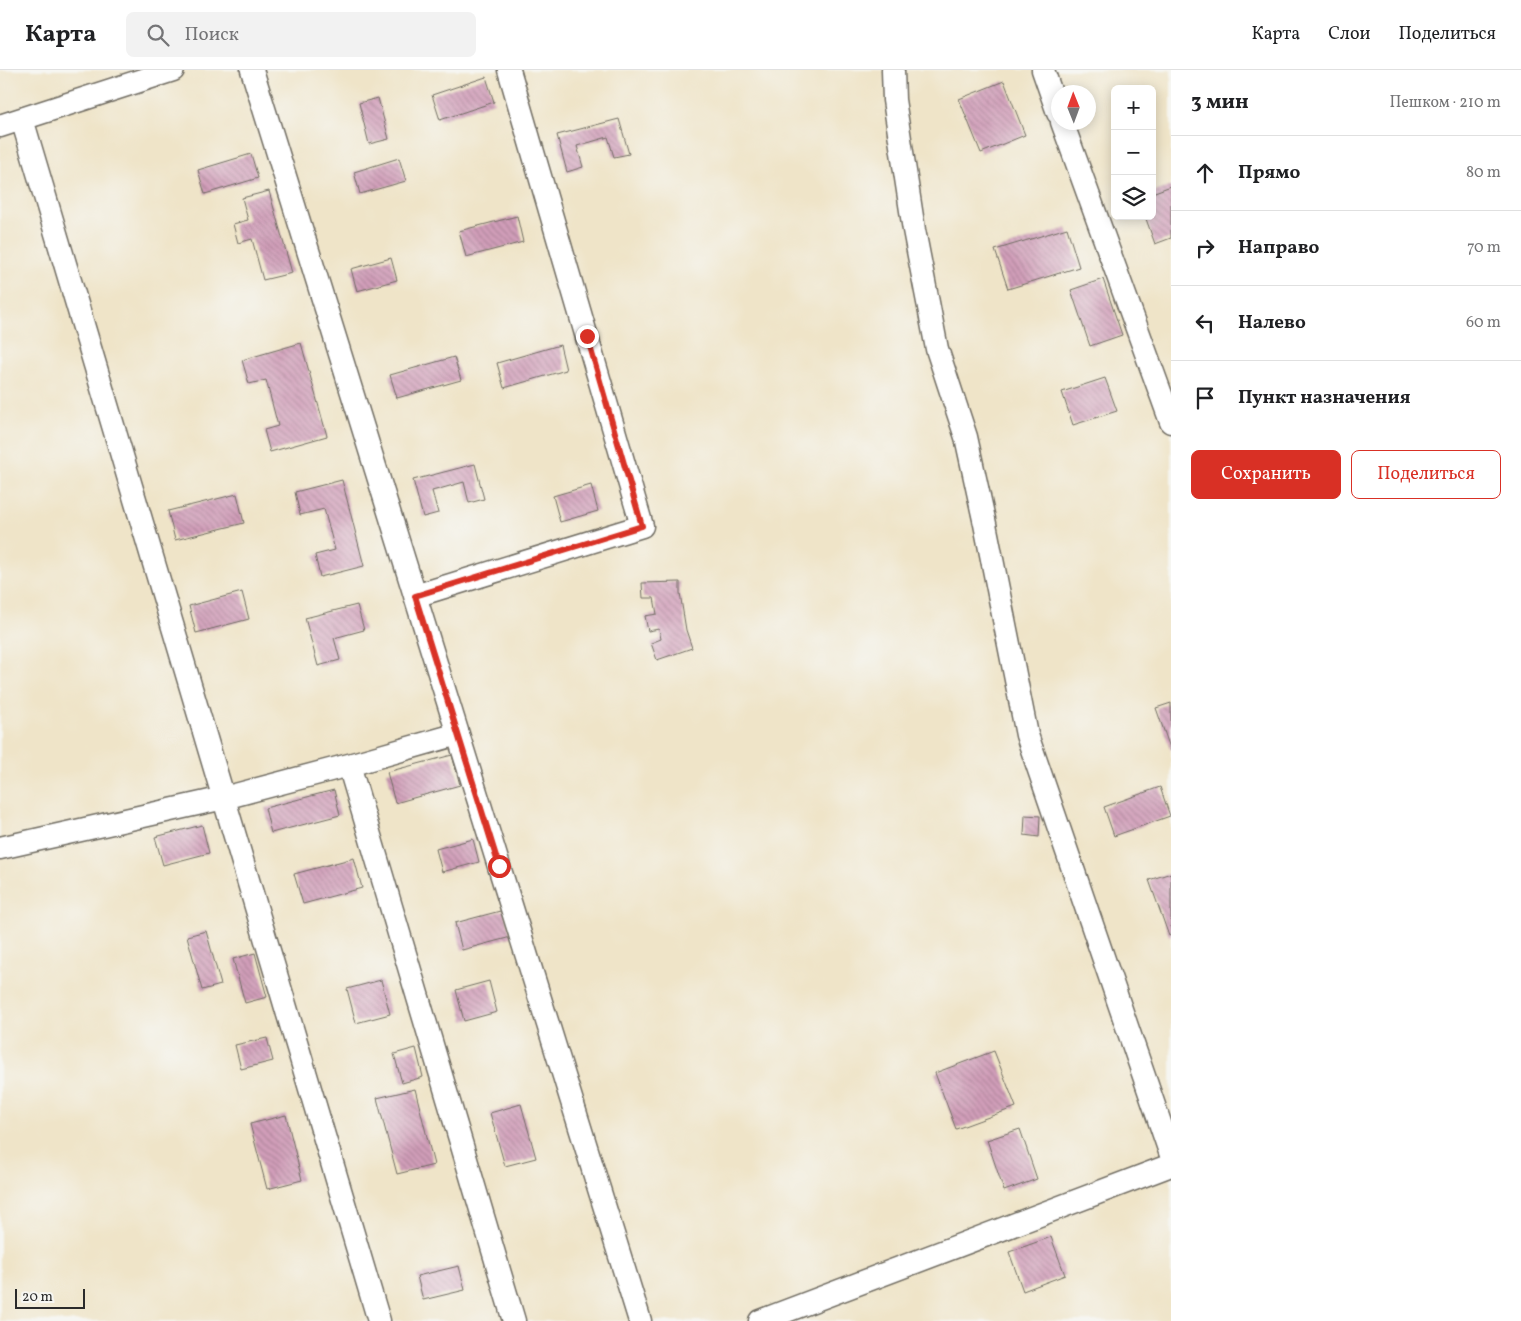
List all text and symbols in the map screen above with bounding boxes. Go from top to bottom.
search box [126,12,476,57]
text: Карта [25,18,96,52]
icon: search [144,21,172,49]
text: Поиск [184,22,239,48]
text: Карта [1252,22,1300,47]
text: Слои [1328,22,1370,47]
text: Поделиться [1398,22,1496,47]
north arrow [1051,85,1096,130]
map controls [1111,85,1156,220]
button: + [1111,85,1156,130]
text: 3 мин [1191,88,1249,117]
text: Пешком · 210 m [1389,92,1501,114]
button: − [1111,130,1156,175]
icon: ahead [1191,159,1219,187]
text: Прямо [1238,160,1300,186]
text: 80 m [1466,162,1501,184]
button: layers [1111,175,1156,220]
icon: right [1191,234,1219,262]
text: Направо [1238,235,1320,261]
text: 70 m [1467,237,1501,259]
icon: left [1191,309,1219,337]
text: Налево [1238,310,1306,336]
text: 60 m [1466,312,1501,334]
route end [576,325,599,348]
icon: arrive [1191,384,1219,412]
text: Пункт назначения [1238,385,1411,411]
button: Сохранить [1191,450,1341,499]
button: Поделиться [1351,450,1501,499]
route start [488,855,511,878]
scale bar [15,1286,85,1309]
text: 20 m [22,1288,53,1307]

